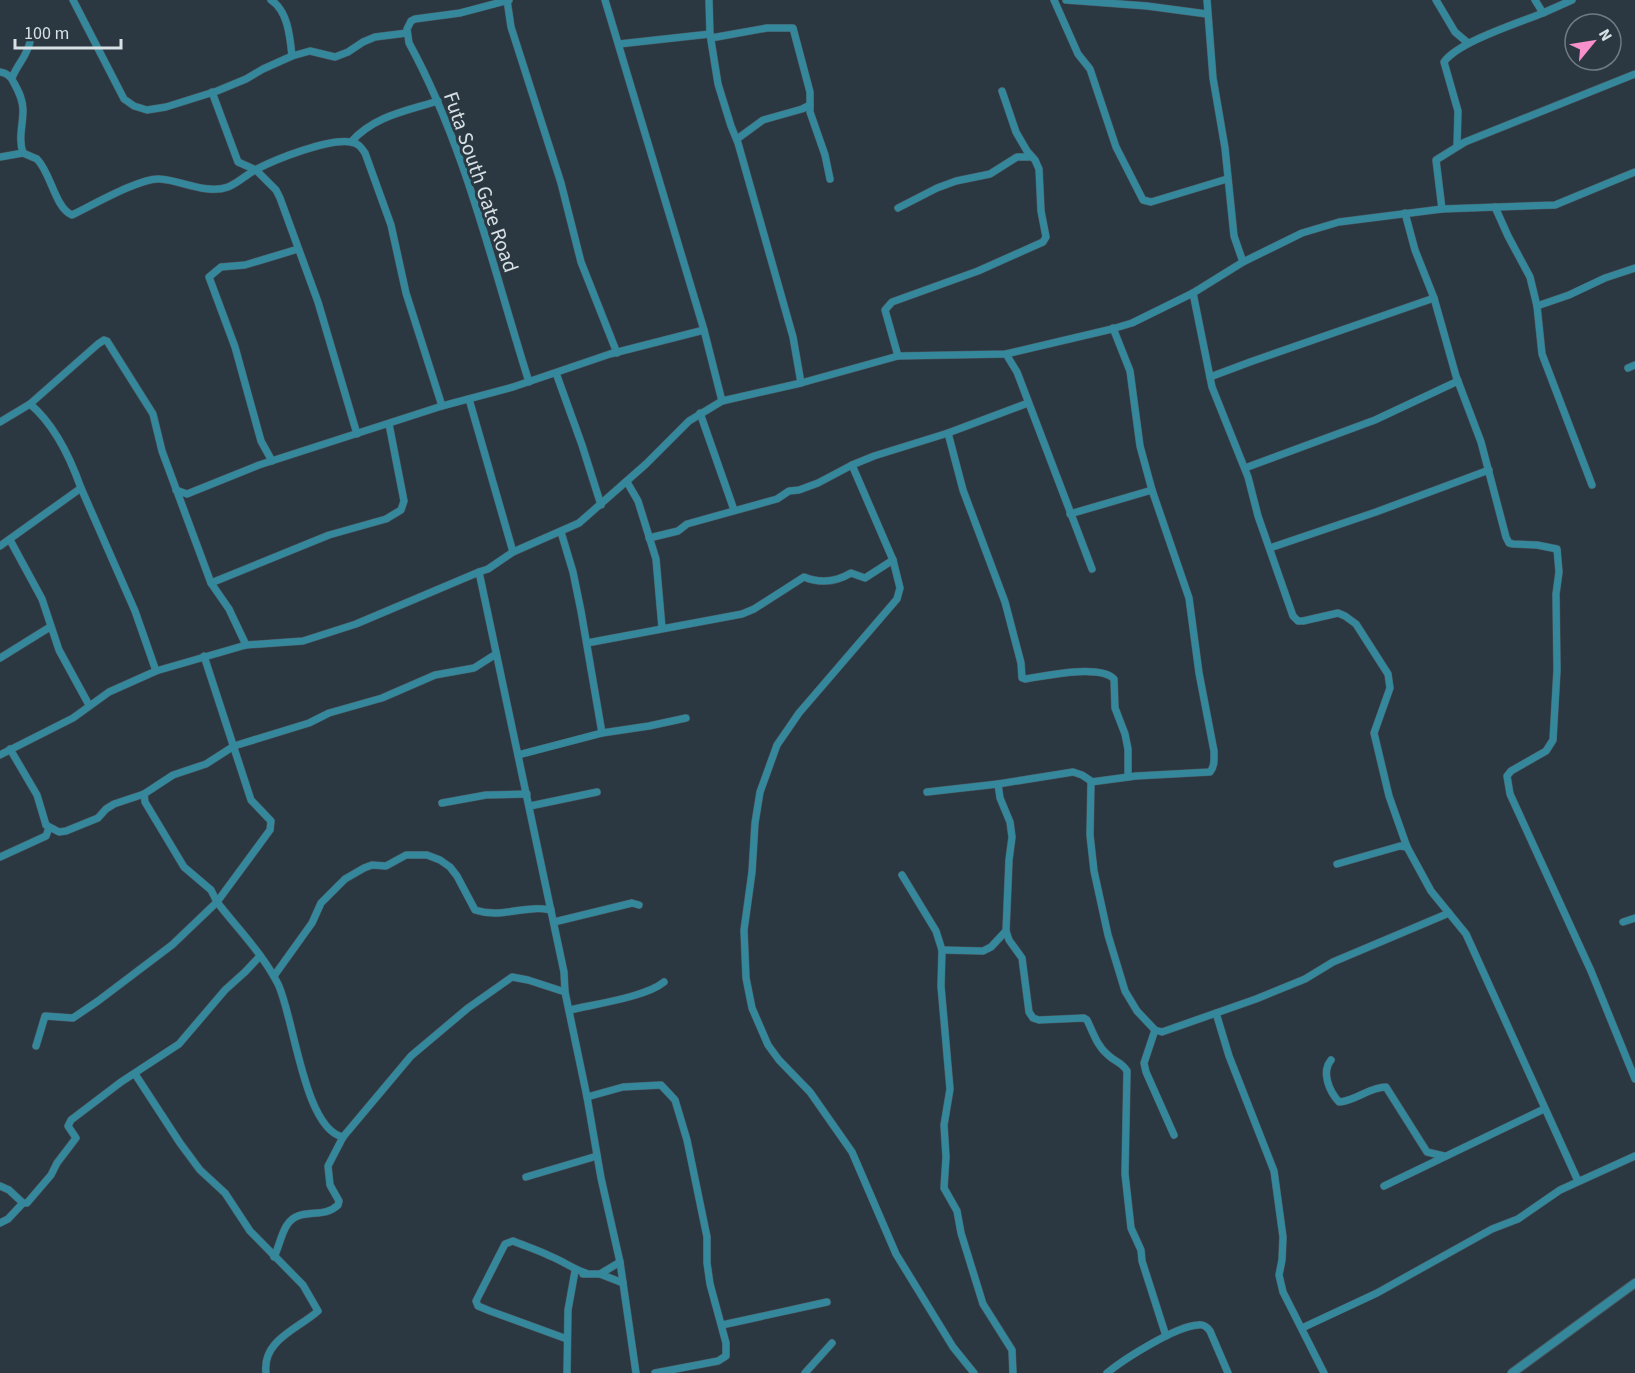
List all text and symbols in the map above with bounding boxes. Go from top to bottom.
scale bar [15,12,122,50]
north arrow [1563,12,1623,72]
text: 100 m [24,21,69,46]
text: N [1593,25,1617,45]
street label: Futa South Gate Road [436,88,526,276]

